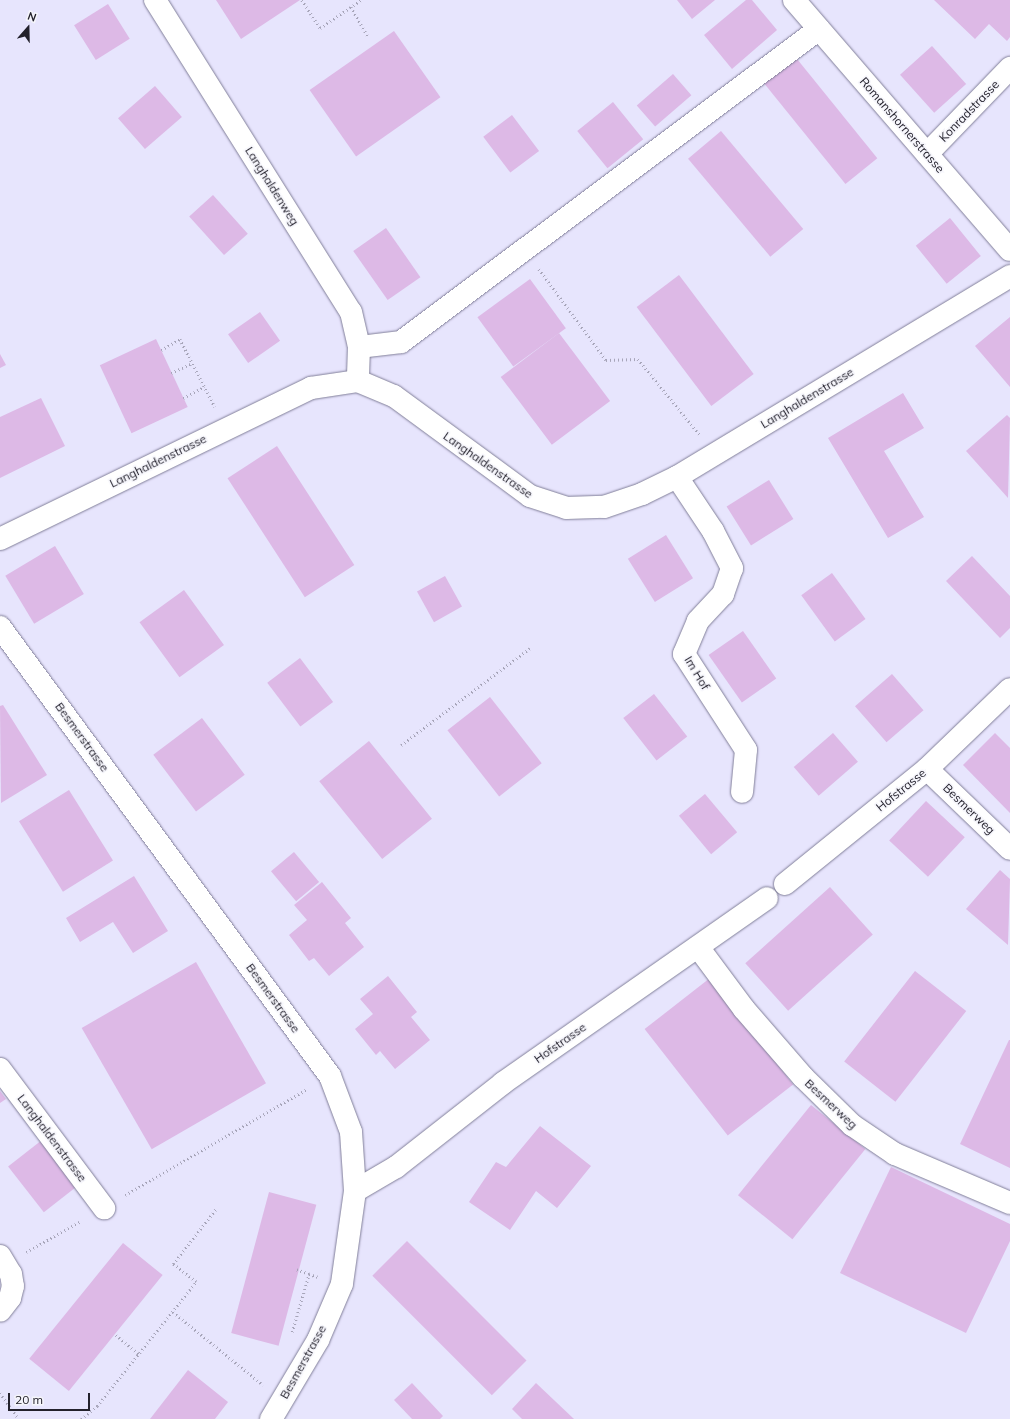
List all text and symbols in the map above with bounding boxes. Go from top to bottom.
north arrow [8,8,48,48]
text: N [26,9,38,25]
street label: Romanshornerstrasse [857,74,947,176]
street label: Konradstrasse [936,77,1002,145]
street label: Langhaldenweg [242,144,302,228]
street label: Langhaldenstrasse [758,365,856,431]
street label: Langhaldenstrasse [441,429,535,501]
street label: Langhaldenstrasse [107,431,209,491]
street label: Im Hof [681,654,713,692]
street label: Besmerstrasse [52,700,112,774]
street label: Hofstrasse [873,766,929,814]
street label: Besmerweg [940,781,998,837]
street label: Besmerstrasse [243,961,303,1035]
street label: Hofstrasse [531,1020,589,1066]
street label: Besmerweg [802,1076,860,1132]
street label: Langhaldenstrasse [14,1091,90,1185]
street label: Besmerstrasse [277,1323,329,1401]
scale bar [10,1385,92,1411]
text: 20 m [15,1392,43,1407]

